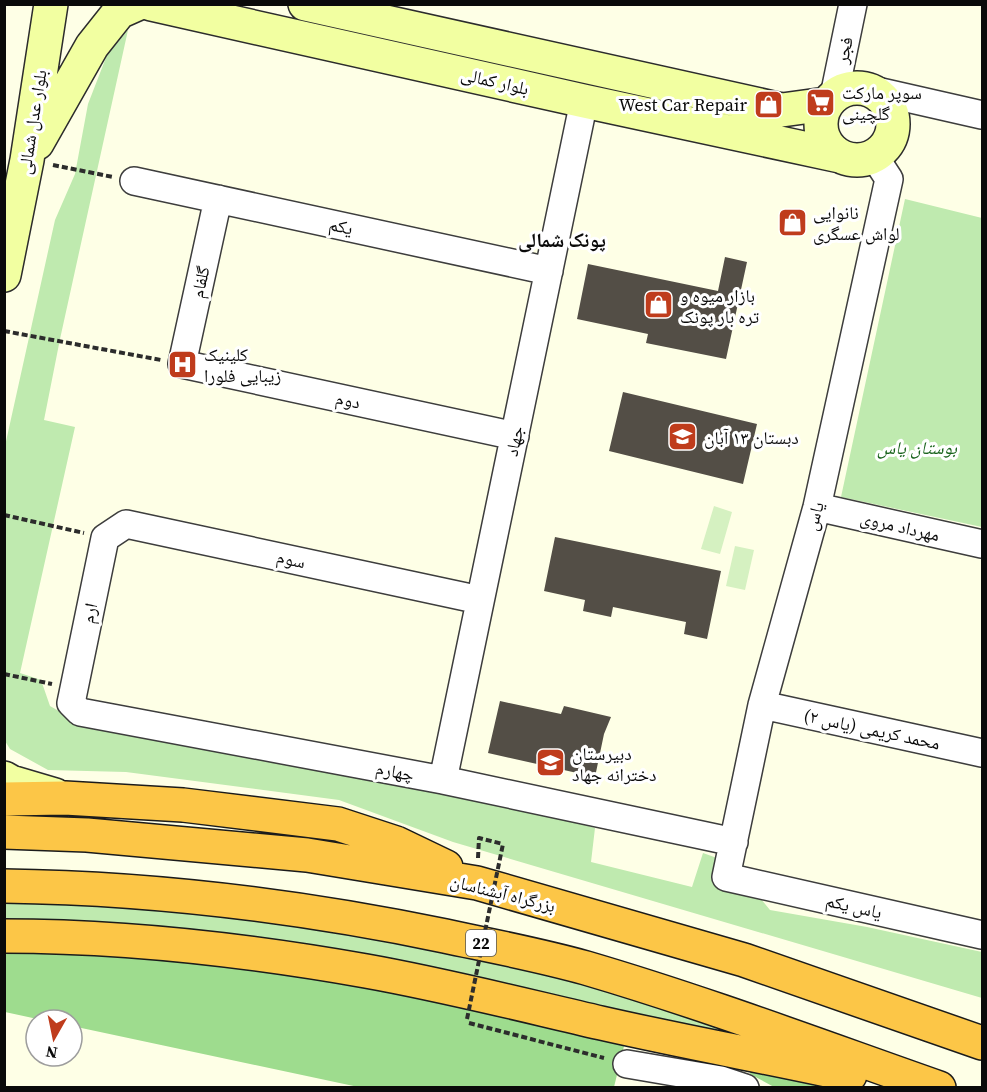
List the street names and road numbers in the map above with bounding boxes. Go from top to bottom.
street label: فجر [829,34,859,67]
street label: بلوار کمالی [459,61,531,101]
street label: بلوار عدل شمالی [11,68,53,176]
street label: یکم [327,211,355,241]
street label: گلفام [184,263,216,300]
street label: دوم [333,385,363,415]
street label: جهاد [499,424,529,458]
street label: یاس [798,499,830,533]
street label: مهرداد مروی [858,505,942,547]
street label: سوم [274,544,308,574]
street label: ارم [75,601,103,625]
street label: محمد کریمی (یاس ۲) [802,702,942,756]
street label: چهارم [374,755,416,787]
street label: بزرگراه آبشناسان [448,868,558,918]
street label: یاس یکم [823,887,885,925]
road number: 22 [466,930,496,956]

